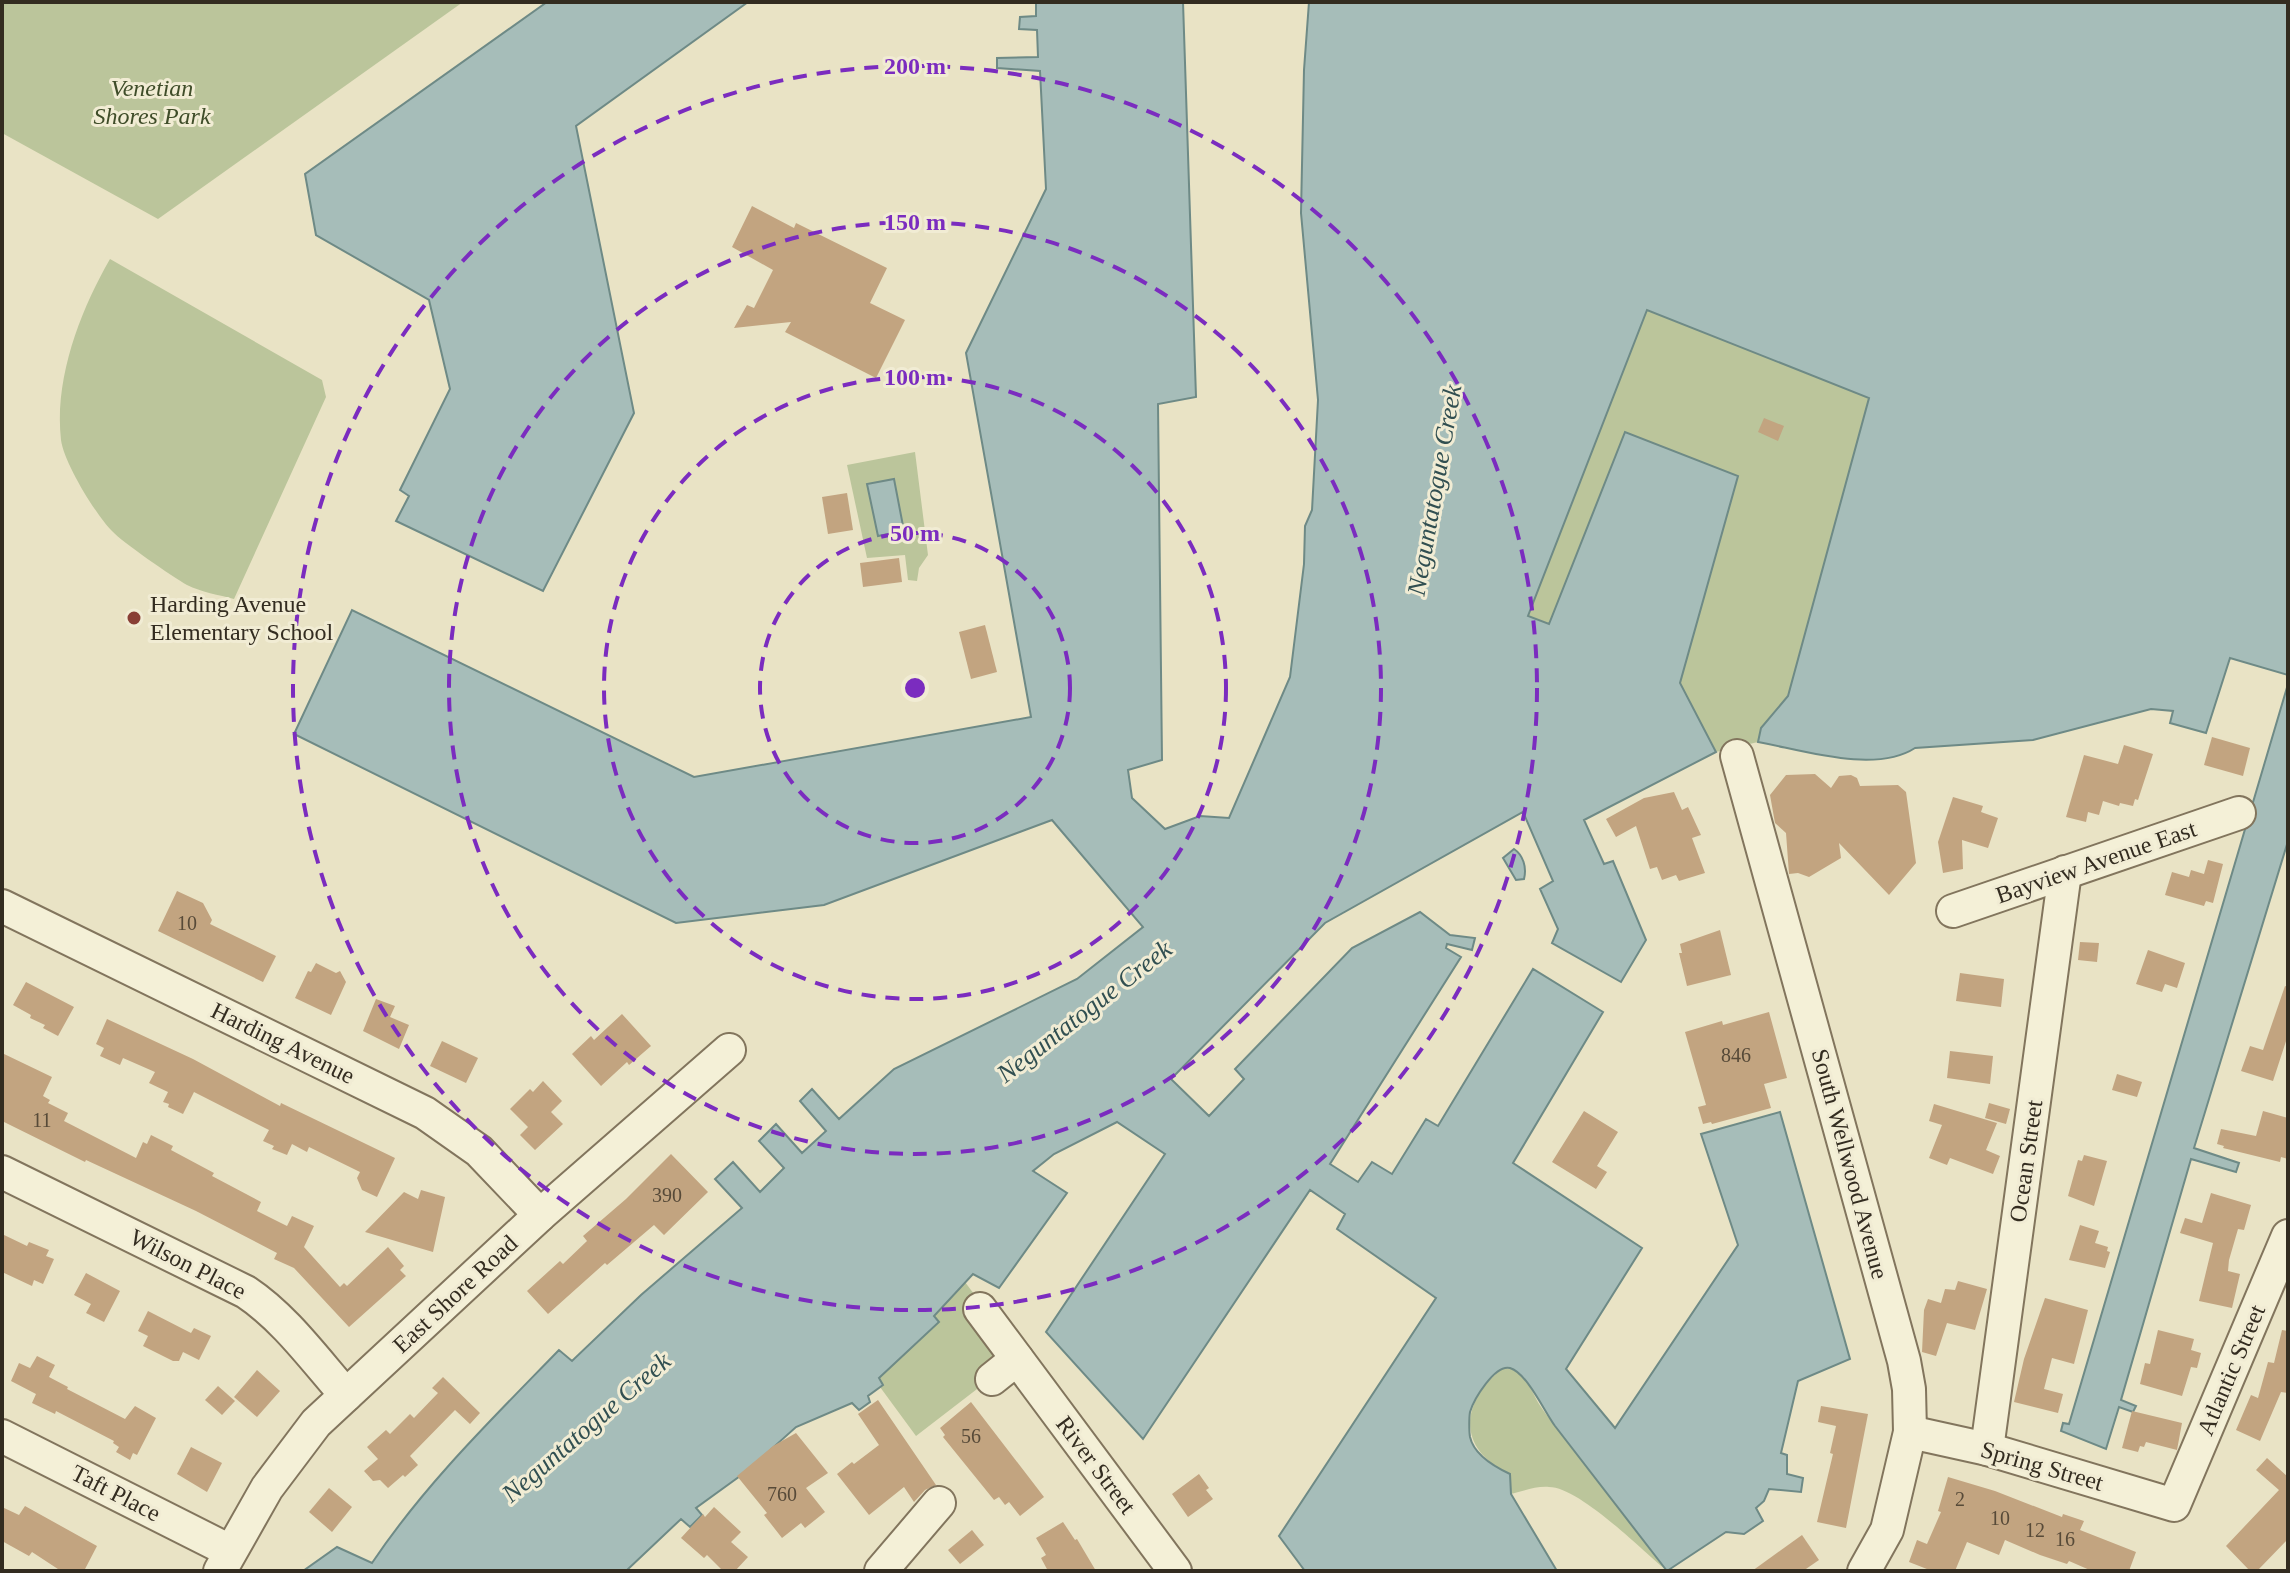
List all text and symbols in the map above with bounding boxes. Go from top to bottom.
text: 200 m [884,53,946,79]
park label: Venetian Shores Park [93,75,211,129]
text: 150 m [884,209,946,235]
text: 100 m [884,364,946,390]
water label: Neguntatogue Creek [1402,382,1467,599]
text: 50 m [890,520,940,546]
place label: Harding Avenue Elementary School [150,591,334,645]
marker: Harding Avenue Elementary School [125,609,143,627]
centre of rings [901,674,929,702]
street label: Bayview Avenue East [1992,815,2200,909]
house number: 10 [177,912,197,934]
water label: Neguntatogue Creek [990,934,1178,1089]
street label: Harding Avenue [207,997,359,1089]
house number: 846 [1721,1044,1751,1066]
street label: South Wellwood Avenue [1807,1046,1893,1282]
street label: Ocean Street [2005,1098,2047,1224]
house number: 11 [32,1109,52,1131]
house number: 390 [652,1184,682,1206]
street label: Wilson Place [126,1224,250,1304]
street label: East Shore Road [388,1230,522,1358]
street label: Atlantic Street [2192,1301,2270,1439]
water label: Neguntatogue Creek [496,1346,677,1509]
street label: River Street [1051,1411,1141,1519]
house number: 56 [961,1425,981,1447]
street label: Spring Street [1978,1436,2106,1496]
street label: Taft Place [67,1460,165,1526]
house number: 760 [767,1483,797,1505]
house number: 2 [1955,1488,1965,1510]
house number: 10 [1990,1507,2010,1529]
house number: 12 [2025,1519,2045,1541]
house number: 16 [2055,1528,2075,1550]

